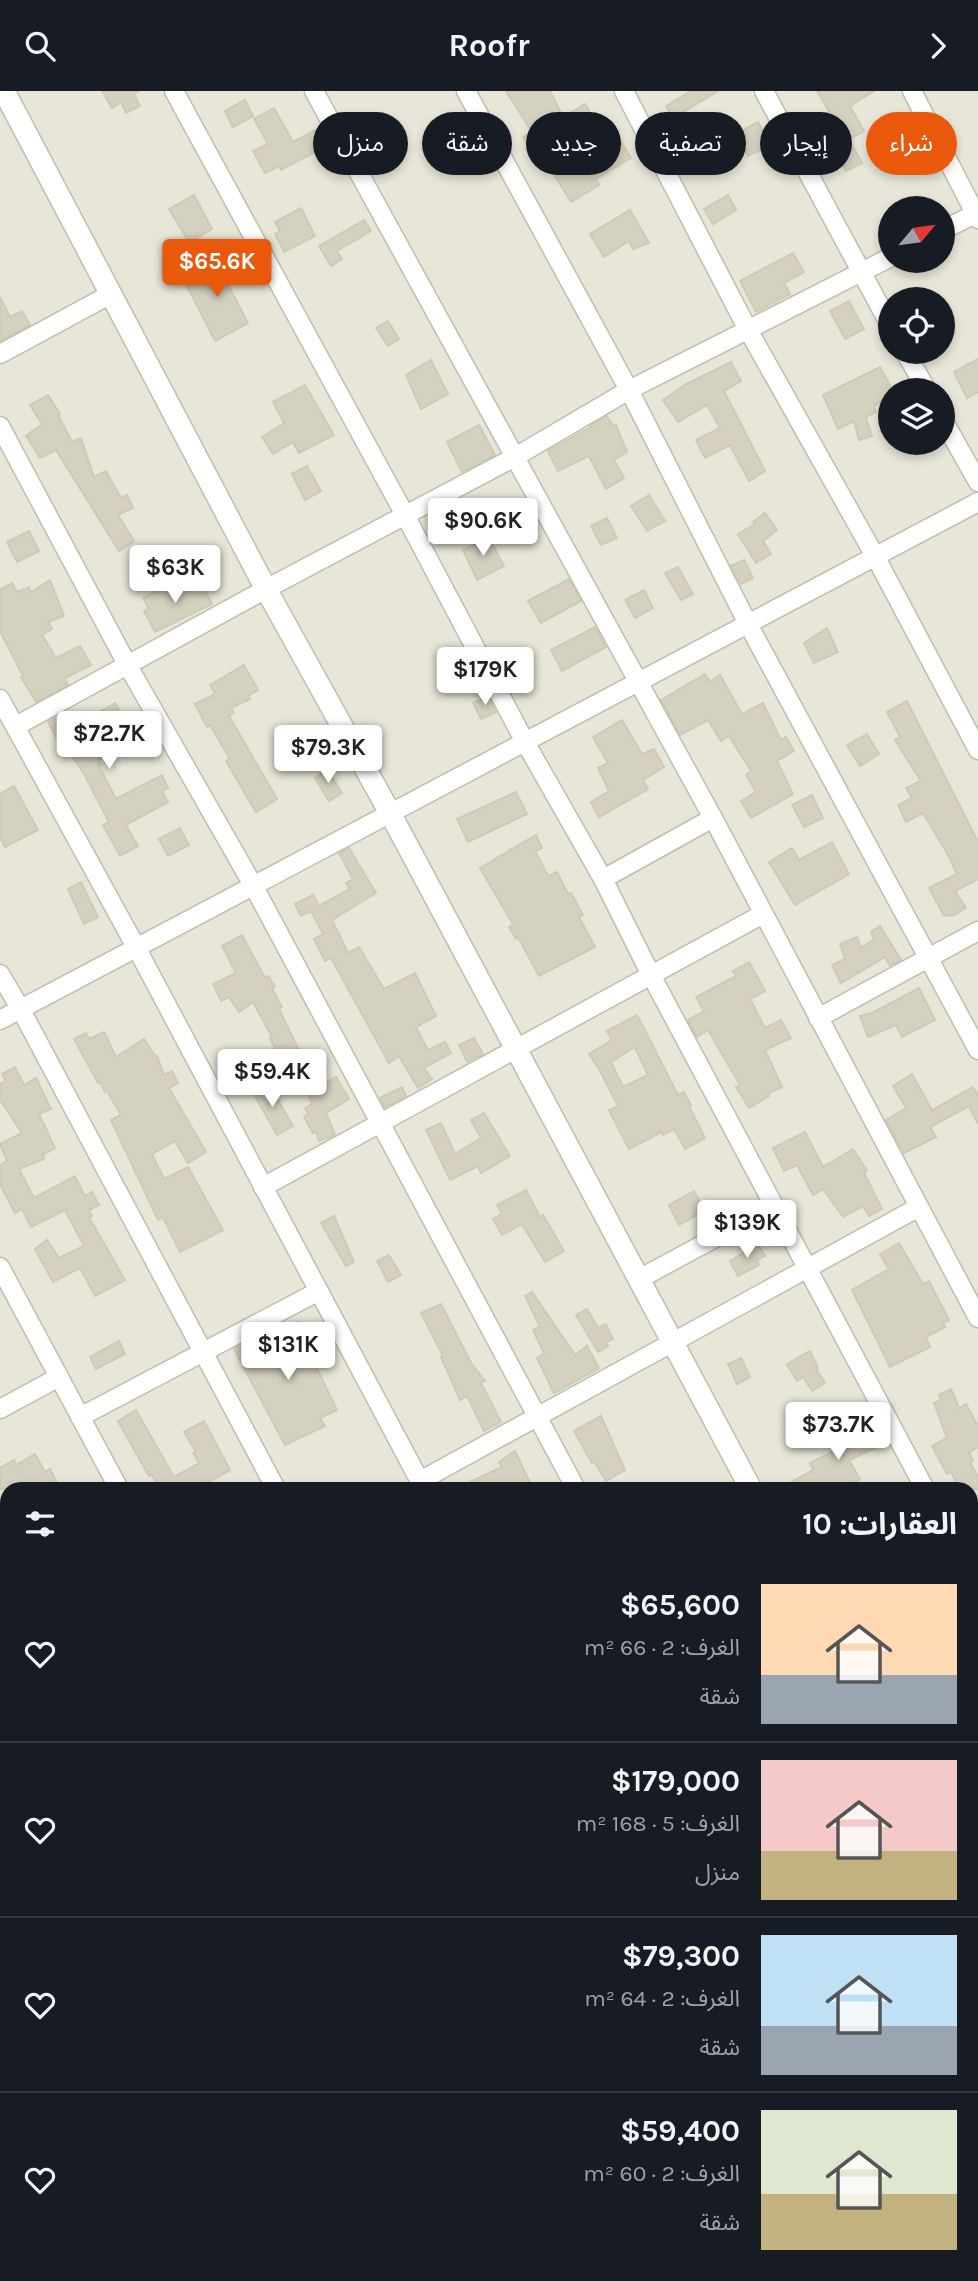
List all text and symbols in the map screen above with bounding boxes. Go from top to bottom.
icon: search [21,27,59,65]
text: Roofr [448,27,530,64]
icon: forward [919,27,957,65]
chip: منزل [313,112,408,175]
chip: شقة [422,112,512,175]
chip: جديد [526,112,621,175]
chip: تصفية [635,112,746,175]
chip: إيجار [760,112,852,175]
chip: شراء [866,112,957,175]
north arrow [878,196,956,273]
map controls [878,196,955,455]
pin: $65.6K [160,239,274,299]
text: $65.6K [178,248,256,275]
button: locate [878,287,955,364]
button: layers [878,378,955,455]
pin: $90.6K [426,498,540,558]
text: $90.6K [444,507,522,534]
pin: $63K [134,545,216,605]
text: $63K [145,554,205,581]
pin: $179K [436,647,534,707]
text: $179K [453,656,517,683]
pin: $72.7K [52,711,166,771]
text: $72.7K [73,720,145,747]
pin: $79.3K [271,725,385,785]
text: $79.3K [290,734,366,761]
pin: $59.4K [215,1049,329,1109]
text: $59.4K [234,1058,310,1085]
pin: $139K [698,1201,796,1260]
text: $139K [713,1209,781,1236]
pin: $131K [239,1323,337,1382]
text: $131K [257,1331,319,1358]
pin: $73.7K [781,1403,895,1462]
text: $73.7K [801,1411,875,1438]
icon: filters [21,1505,59,1543]
text: العقارات: 10 [802,1506,957,1542]
text: $65,600 [620,1587,740,1623]
icon: home [817,1612,901,1696]
text: الغرف: 2 · 66 m² [584,1634,740,1661]
icon: heart [21,1635,59,1673]
text: شقة [699,1683,740,1710]
text: $179,000 [611,1763,740,1799]
icon: home [817,1788,901,1872]
text: الغرف: 5 · 168 m² [576,1810,740,1837]
icon: heart [21,1811,59,1849]
text: منزل [695,1859,740,1886]
text: $79,300 [622,1938,740,1974]
icon: home [817,1963,901,2047]
text: الغرف: 2 · 64 m² [584,1985,740,2012]
icon: heart [21,1986,59,2024]
text: شقة [699,2034,740,2061]
text: $59,400 [620,2113,740,2149]
icon: home [817,2138,901,2222]
text: الغرف: 2 · 60 m² [583,2160,740,2187]
icon: heart [21,2161,59,2199]
text: شقة [699,2209,740,2236]

